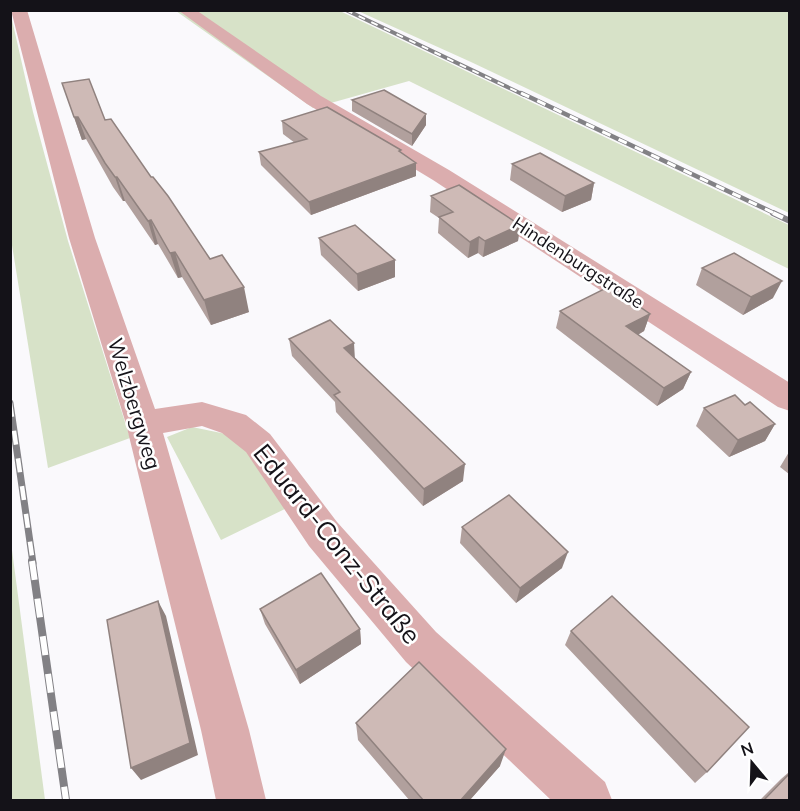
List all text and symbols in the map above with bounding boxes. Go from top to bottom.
street label: Hindenburgstraße [508,212,648,314]
street label: Welzbergweg [103,335,167,472]
street label: Eduard-Conz-Straße [246,437,428,651]
north arrow [722,733,782,793]
text: N [738,737,756,760]

